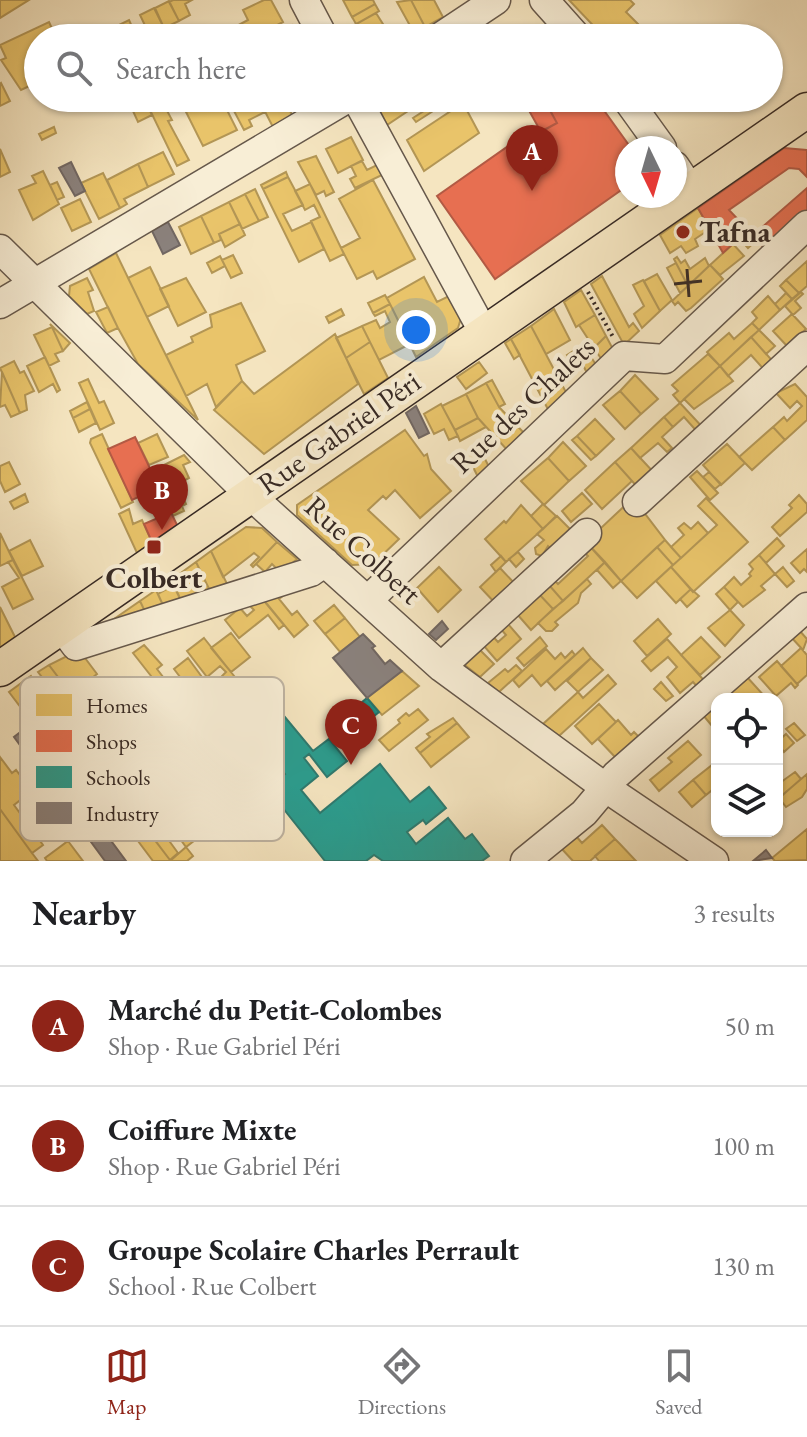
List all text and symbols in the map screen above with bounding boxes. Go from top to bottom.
search box [24,24,783,112]
icon: search [52,46,96,90]
text: Search here [116,49,246,88]
pin: A [506,125,558,191]
north arrow [615,136,687,208]
place label: Tafna [699,212,772,251]
marker: Tafna [674,223,692,241]
your location [396,310,436,350]
street label: Rue des Chalets [442,328,603,482]
street label: Rue Gabriel Péri [249,362,428,503]
pin: B [136,464,188,530]
street label: Rue Colbert [297,487,430,613]
marker: Colbert [145,538,163,556]
place label: Colbert [106,558,203,597]
legend [20,677,284,841]
text: Homes [86,691,148,720]
map controls [711,693,783,837]
button: locate [711,693,783,765]
pin: C [325,699,377,765]
text: Shops [86,727,137,756]
text: Schools [86,763,150,792]
button: layers [711,765,783,837]
text: Industry [86,799,159,828]
text: Nearby [32,891,136,935]
text: 3 results [694,896,775,930]
text: Marché du Petit-Colombes [108,990,442,1029]
text: A [49,1009,67,1043]
text: 50 m [725,1009,775,1043]
text: Shop · Rue Gabriel Péri [108,1029,341,1063]
text: Coiffure Mixte [108,1110,297,1149]
text: B [50,1129,66,1163]
text: 100 m [712,1129,775,1163]
text: Shop · Rue Gabriel Péri [108,1149,341,1183]
text: Groupe Scolaire Charles Perrault [108,1230,519,1269]
text: C [49,1249,67,1283]
text: 130 m [712,1249,775,1283]
text: School · Rue Colbert [108,1269,316,1303]
tab: Map [105,1344,149,1421]
tab: Directions [358,1344,446,1421]
tab: Saved [655,1344,702,1421]

